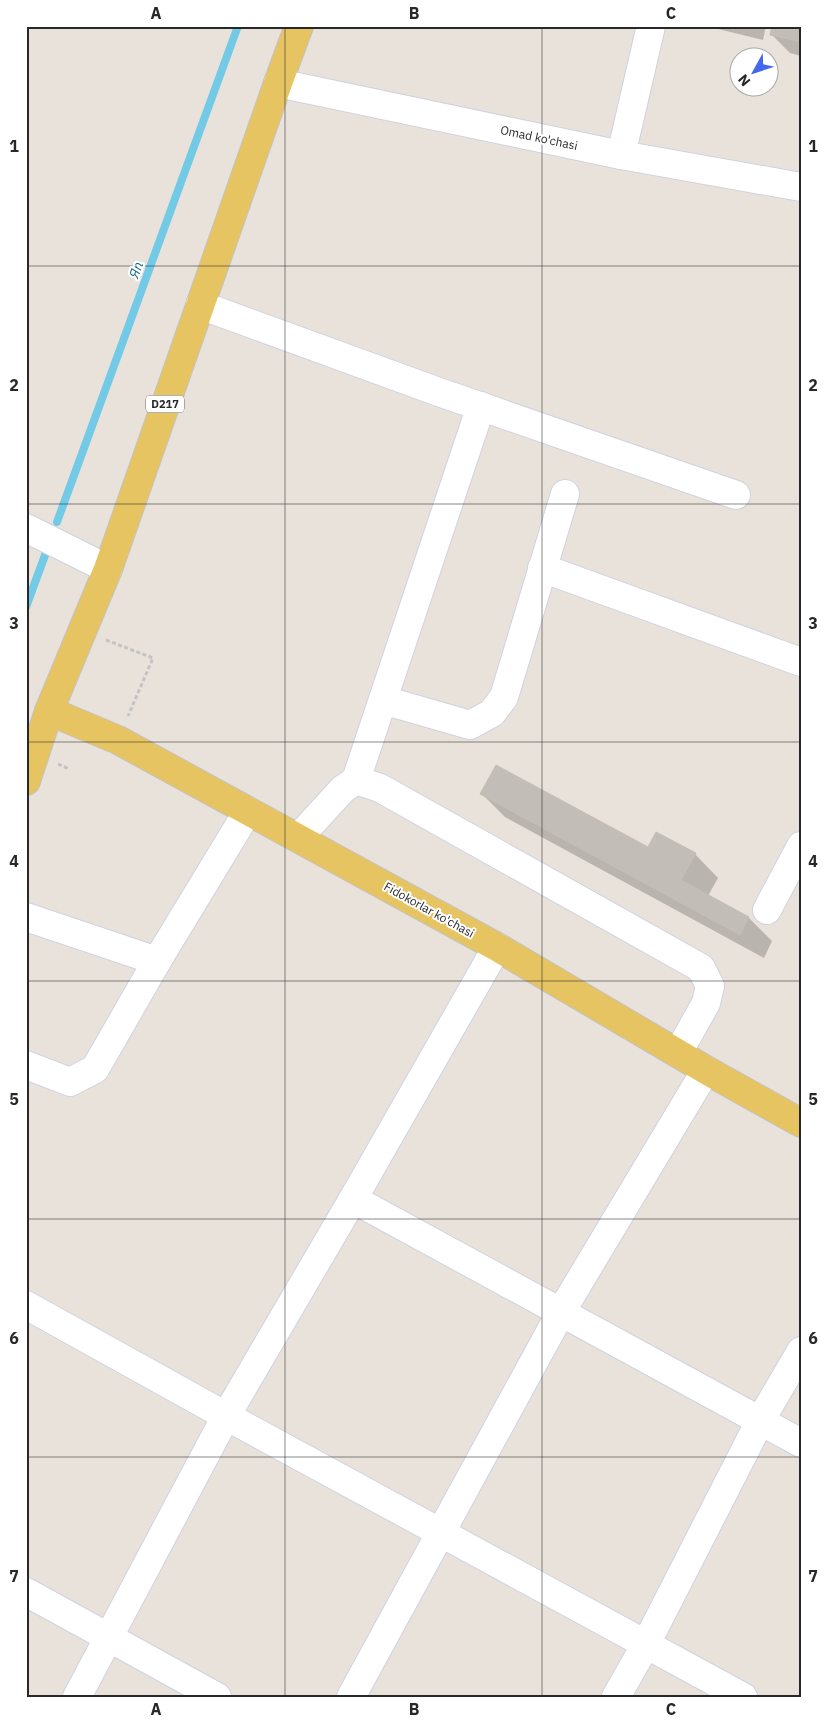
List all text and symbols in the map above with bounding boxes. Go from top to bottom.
text: A [151,3,162,23]
text: B [409,3,420,23]
text: C [666,3,676,23]
north arrow [730,48,780,98]
text: N [734,71,754,90]
street label: Omad ko'chasi [499,122,579,153]
text: 1 [9,136,19,156]
text: 1 [808,136,818,156]
water label: Яп [124,259,147,282]
text: 2 [9,375,19,395]
text: 2 [808,375,818,395]
road number: D217 [146,396,184,412]
text: 3 [9,613,19,633]
text: 3 [808,613,818,633]
text: 4 [9,851,19,871]
text: 4 [808,851,818,871]
street label: Fidokorlar ko'chasi [381,879,477,941]
text: 5 [9,1089,19,1109]
text: 5 [808,1089,818,1109]
text: 6 [9,1328,19,1348]
text: 6 [808,1328,818,1348]
text: 7 [9,1566,19,1586]
text: 7 [808,1566,818,1586]
text: A [151,1699,162,1719]
text: B [409,1699,420,1719]
text: C [666,1699,676,1719]

